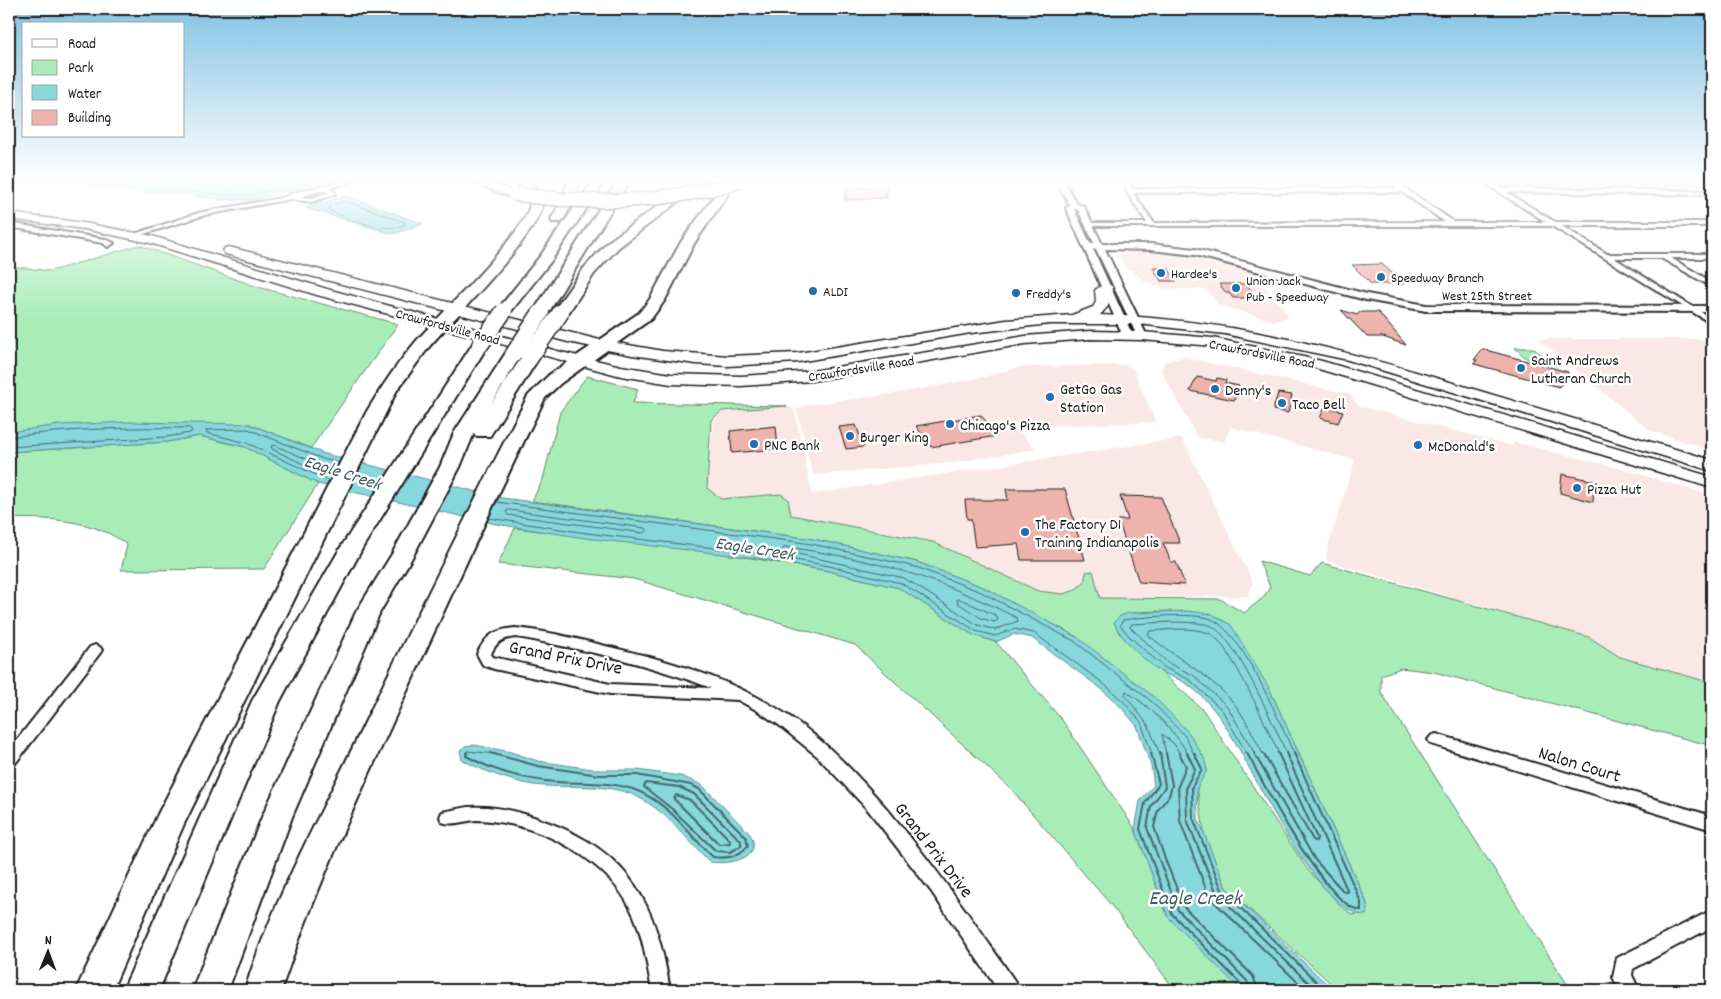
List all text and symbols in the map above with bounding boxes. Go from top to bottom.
legend [22,22,185,138]
text: Road [68,34,96,56]
text: Park [68,58,94,80]
text: Water [68,84,102,106]
text: Building [68,108,111,130]
place label: Hardee's [1171,265,1218,285]
marker: Hardee's [1155,267,1167,279]
place label: Speedway Branch [1391,269,1484,289]
marker: Speedway Branch [1375,271,1387,283]
place label: Union Jack Pub - Speedway [1246,272,1329,308]
marker: Union Jack Pub - Speedway [1230,282,1242,294]
place label: ALDI [823,283,849,303]
marker: ALDI [807,285,819,297]
place label: Freddy's [1026,285,1071,305]
marker: Freddy's [1010,287,1022,299]
street label: West 25th Street [1442,287,1532,307]
street label: Crawfordsville Road [393,304,502,351]
street label: Crawfordsville Road [1207,335,1316,375]
place label: Saint Andrews Lutheran Church [1531,350,1631,391]
street label: Crawfordsville Road [807,352,916,388]
marker: Saint Andrews Lutheran Church [1515,362,1527,374]
place label: GetGo Gas Station [1060,379,1122,420]
place label: Denny's [1225,380,1272,403]
marker: Denny's [1209,383,1221,395]
marker: GetGo Gas Station [1044,391,1056,403]
place label: Taco Bell [1292,394,1346,417]
marker: Taco Bell [1276,397,1288,409]
place label: Chicago's Pizza [960,415,1050,438]
marker: Chicago's Pizza [944,418,956,430]
place label: Burger King [860,427,929,450]
marker: Burger King [844,430,856,442]
place label: PNC Bank [764,435,820,458]
place label: McDonald's [1428,436,1496,459]
marker: PNC Bank [748,438,760,450]
marker: McDonald's [1412,439,1424,451]
water label: Eagle Creek [301,450,385,499]
place label: Pizza Hut [1587,479,1642,502]
marker: Pizza Hut [1571,482,1583,494]
place label: The Factory D1 Training Indianapolis [1035,514,1160,555]
marker: The Factory D1 Training Indianapolis [1019,526,1031,538]
water label: Eagle Creek [713,532,797,569]
street label: Grand Prix Drive [506,635,624,684]
street label: Nalon Court [1535,741,1623,792]
street label: Grand Prix Drive [886,798,978,905]
water label: Eagle Creek [1149,885,1244,915]
north arrow [22,926,72,976]
text: N [45,931,52,951]

